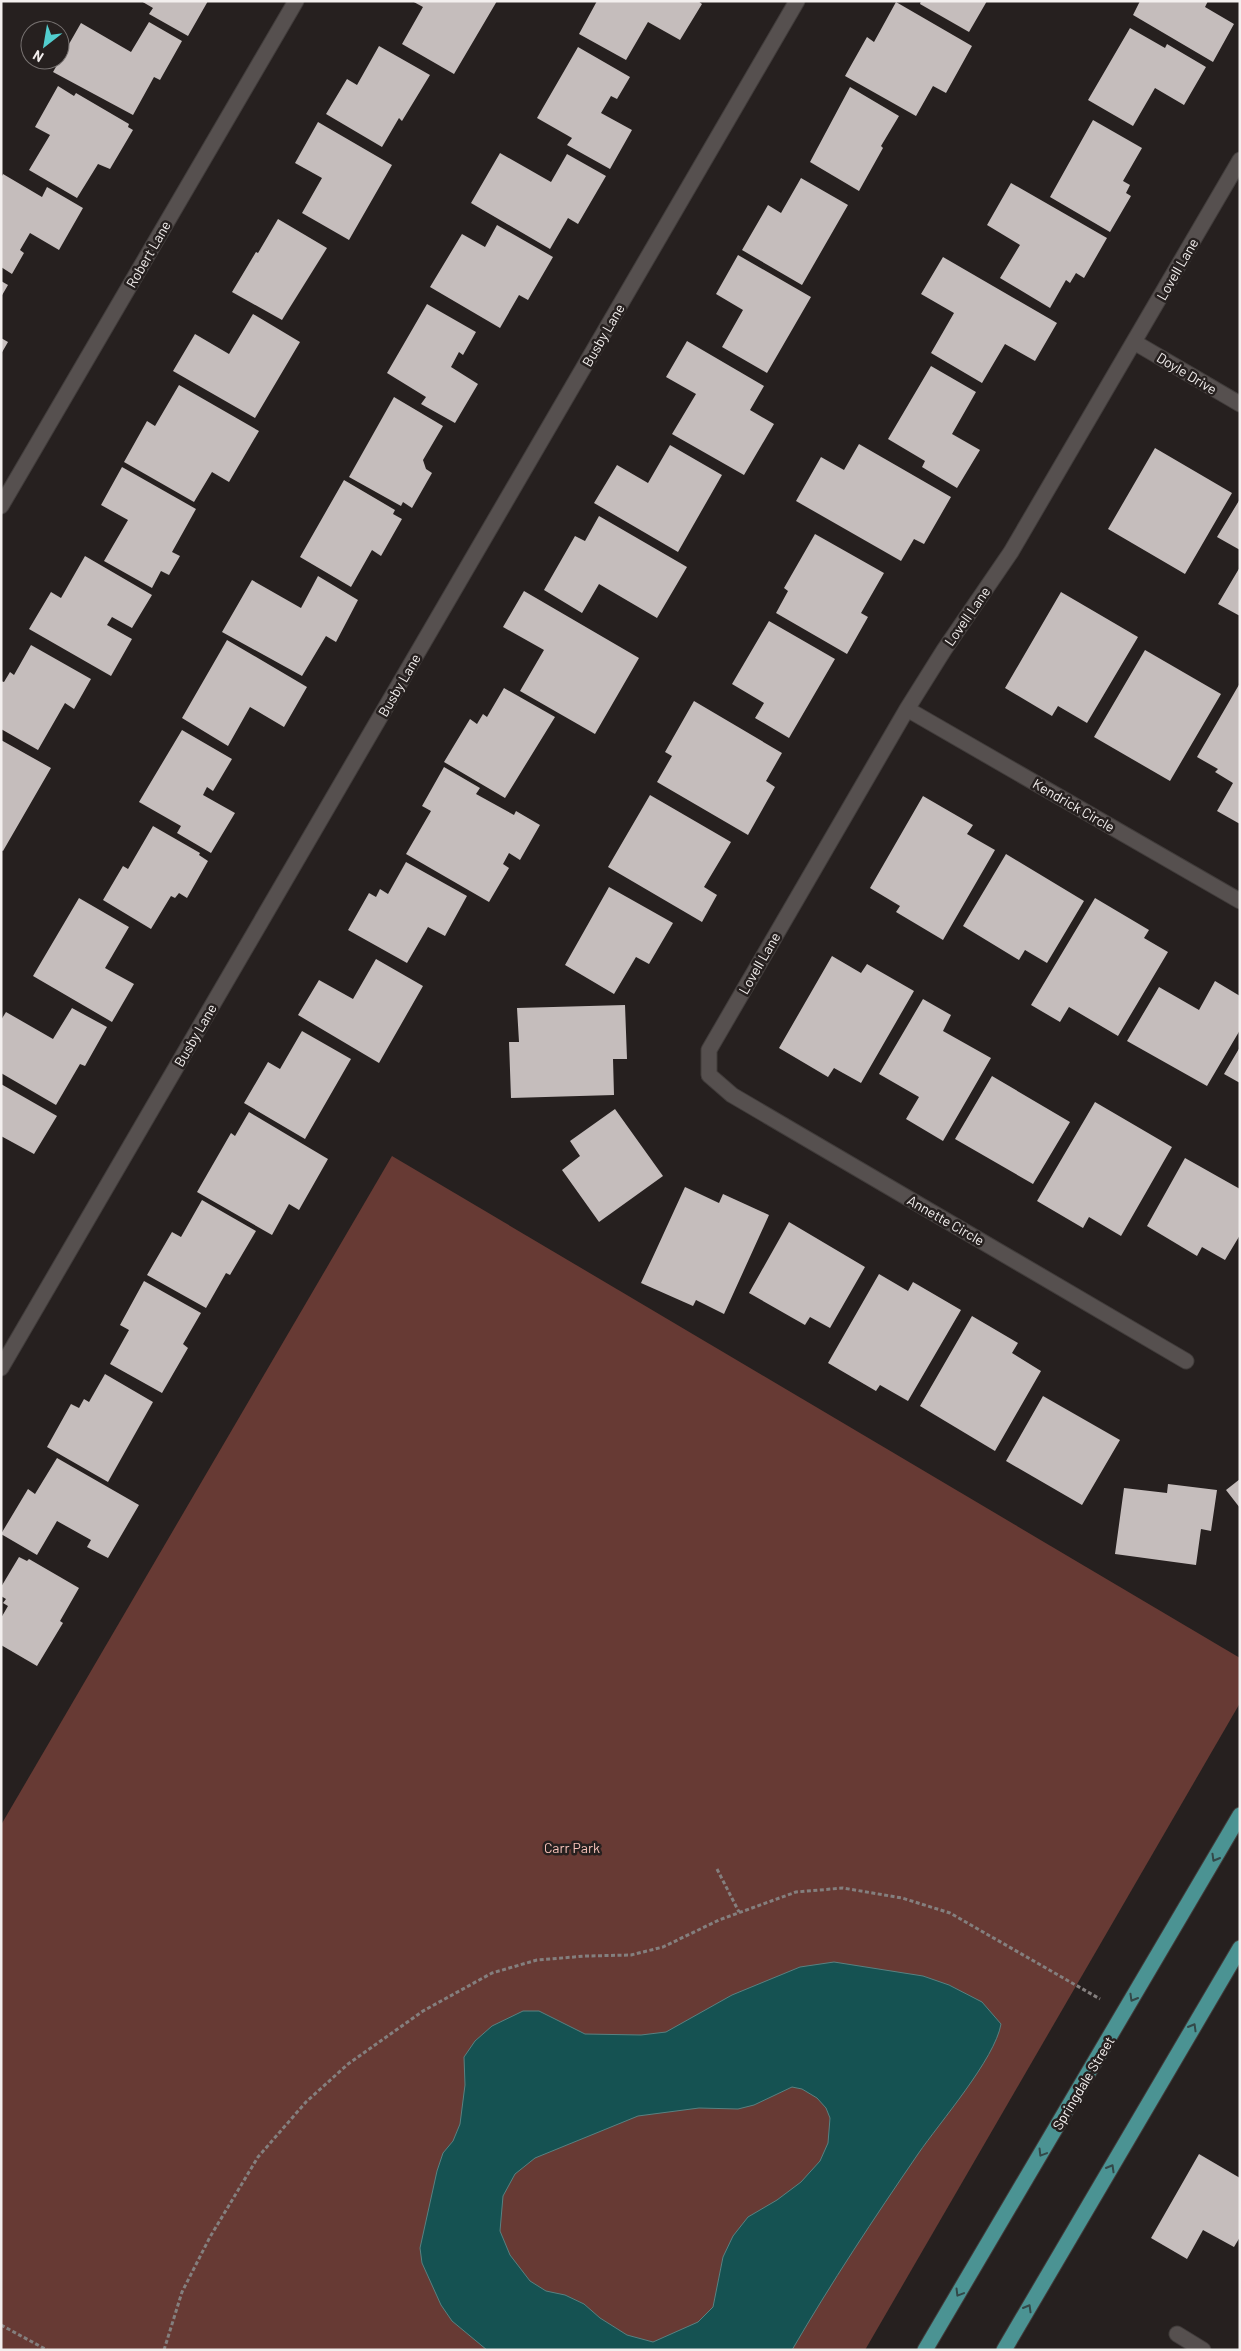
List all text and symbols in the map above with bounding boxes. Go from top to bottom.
north arrow [20,20,70,70]
text: N [30,47,46,66]
street label: Robert Lane [122,218,174,290]
street label: Lovell Lane [1153,235,1201,303]
street label: Busby Lane [578,301,628,369]
street label: Doyle Drive [1154,348,1220,398]
street label: Lovell Lane [940,583,994,649]
street label: Busby Lane [374,651,424,719]
street label: Kendrick Circle [1030,775,1118,835]
street label: Lovell Lane [735,929,783,997]
street label: Busby Lane [170,1001,220,1069]
street label: Annette Circle [904,1191,988,1249]
park label: Carr Park [544,1839,600,1856]
one-way arrow [1212,1852,1222,1861]
one-way arrow [1130,1992,1140,2001]
one-way arrow [1187,2024,1197,2033]
street label: Springdale Street [1048,2033,1118,2133]
one-way arrow [1038,2147,1048,2156]
one-way arrow [1104,2164,1114,2173]
one-way arrow [955,2287,965,2296]
one-way arrow [1022,2304,1032,2313]

